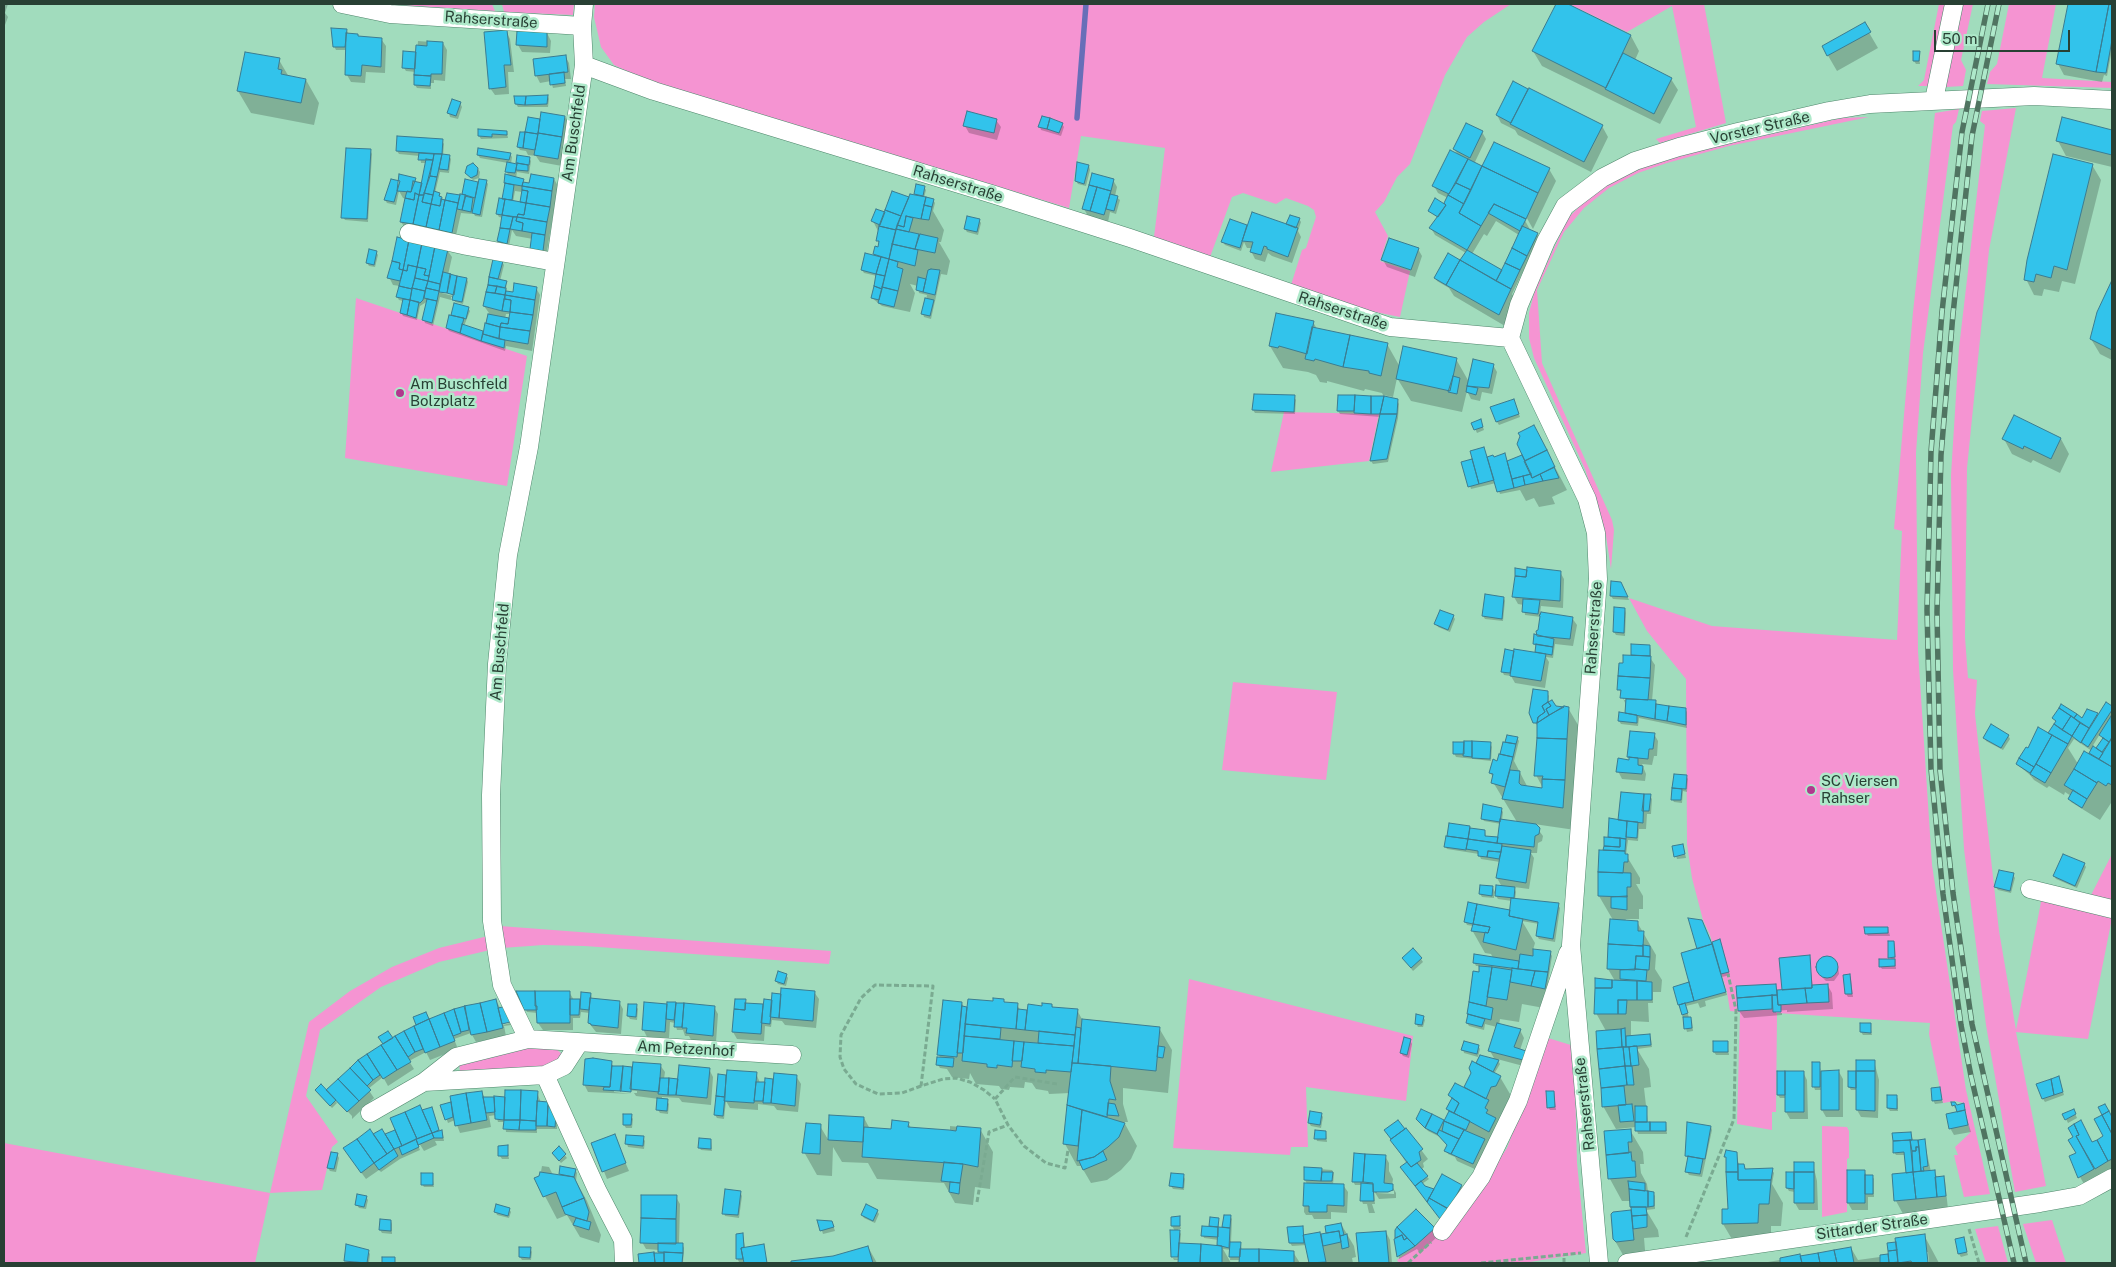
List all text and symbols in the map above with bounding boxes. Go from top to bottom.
street label: Rahserstraße [444,8,538,32]
scale bar [1936,20,2072,52]
text: 50 m [1942,30,1977,47]
street label: Am Buschfeld [558,83,590,183]
street label: Vorster Straße [1708,108,1812,148]
street label: Rahserstraße [911,162,1005,206]
street label: Rahserstraße [1296,288,1390,334]
place label: Am Buschfeld Bolzplatz [410,375,508,410]
marker: Am Buschfeld Bolzplatz [394,387,406,399]
street label: Rahserstraße [1582,581,1606,675]
street label: Am Buschfeld [487,603,513,701]
place label: SC Viersen Rahser [1821,772,1898,807]
marker: SC Viersen Rahser [1805,784,1817,796]
street label: Am Petzenhof [637,1037,735,1061]
street label: Rahserstraße [1571,1057,1599,1151]
street label: Sittarder Straße [1815,1210,1929,1244]

